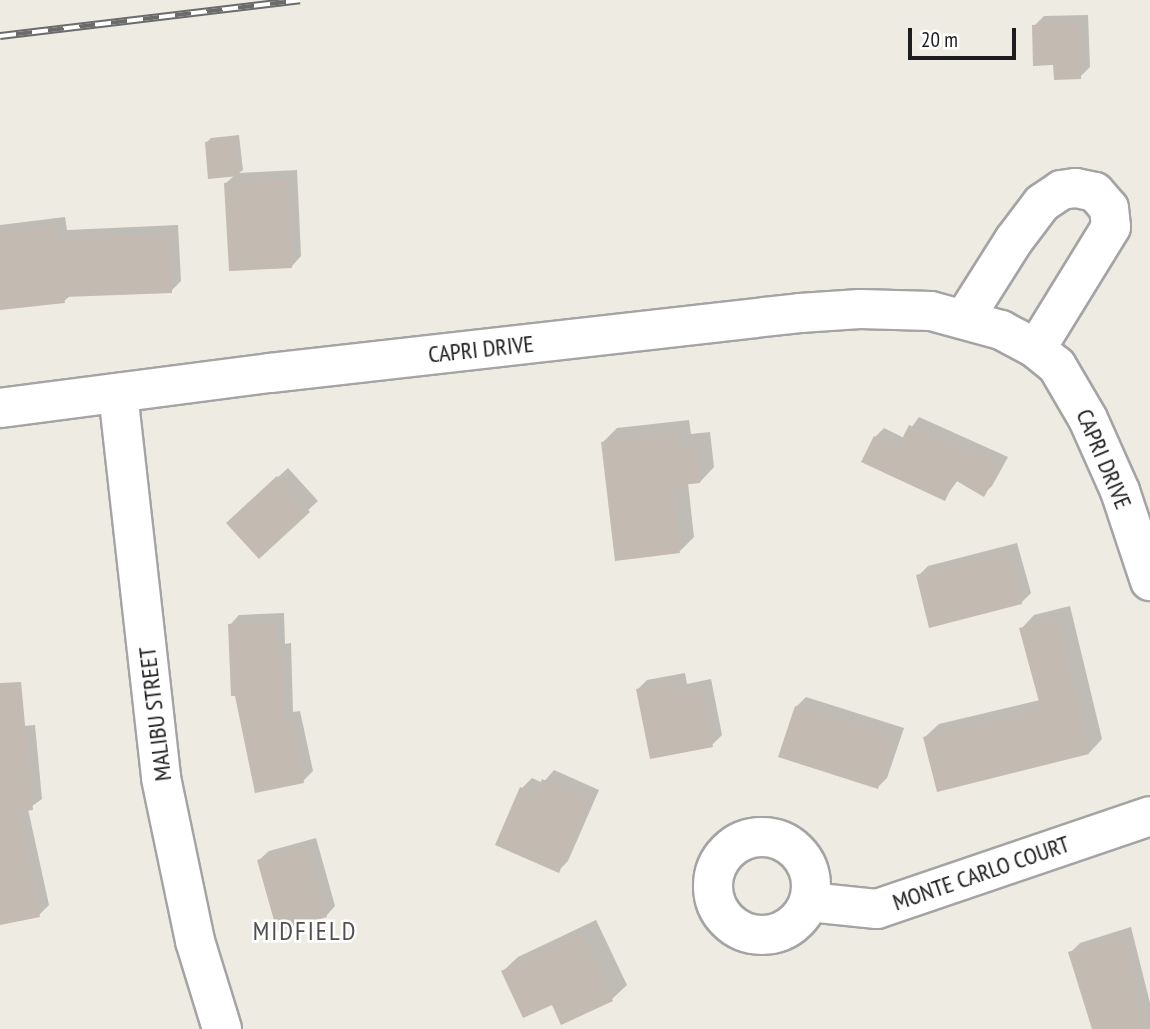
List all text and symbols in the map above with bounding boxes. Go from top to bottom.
scale bar [912,14,1020,58]
text: 20 m [921,26,958,53]
street label: CAPRI DRIVE [427,329,535,369]
street label: CAPRI DRIVE [1070,405,1138,513]
street label: MALIBU STREET [132,645,178,783]
street label: MONTE CARLO COURT [889,829,1073,917]
district label: MIDFIELD [254,915,356,947]

